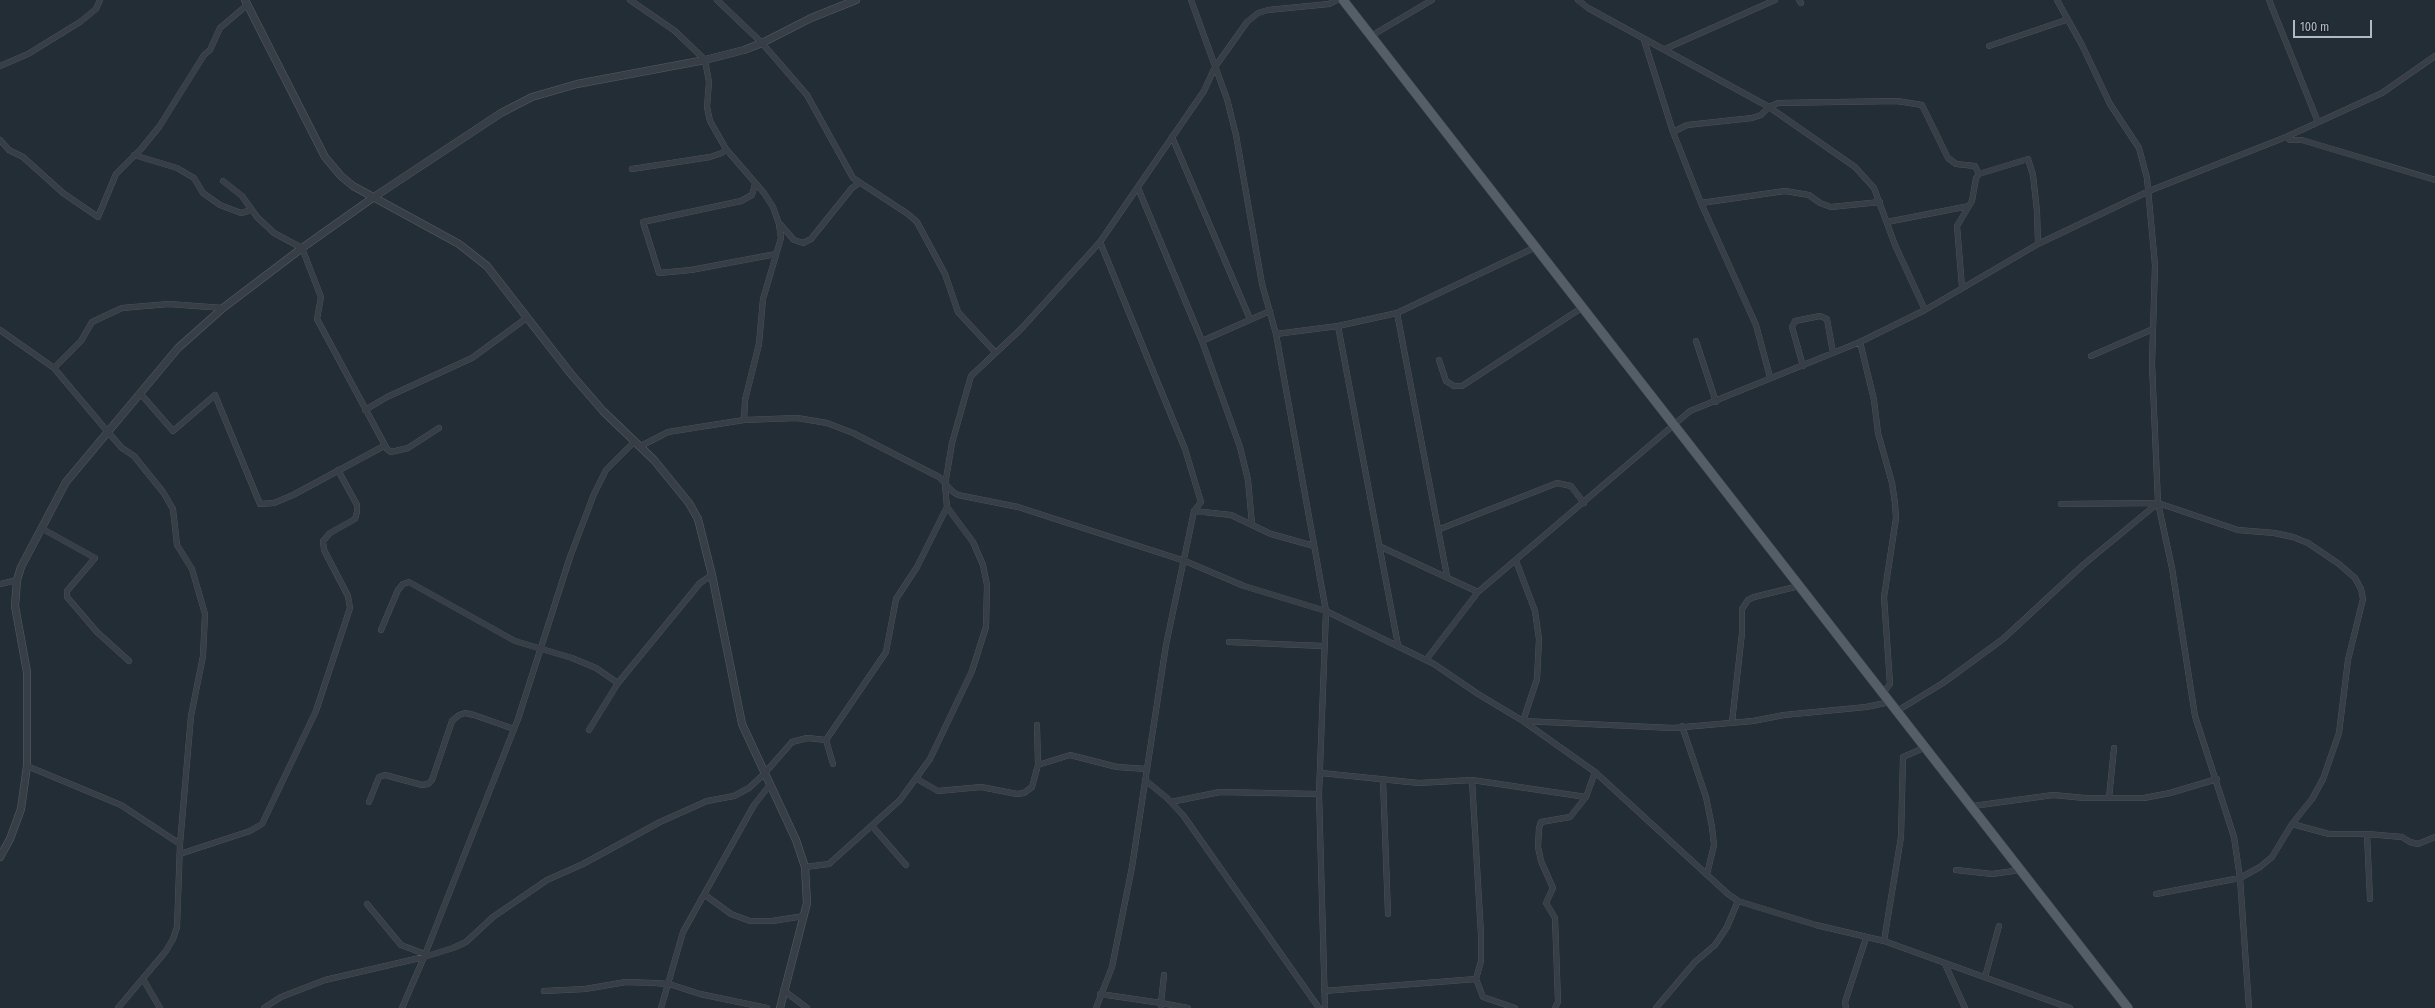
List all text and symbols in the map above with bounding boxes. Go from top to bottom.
scale bar [2295,12,2374,38]
text: 100 m [2300,20,2329,34]

